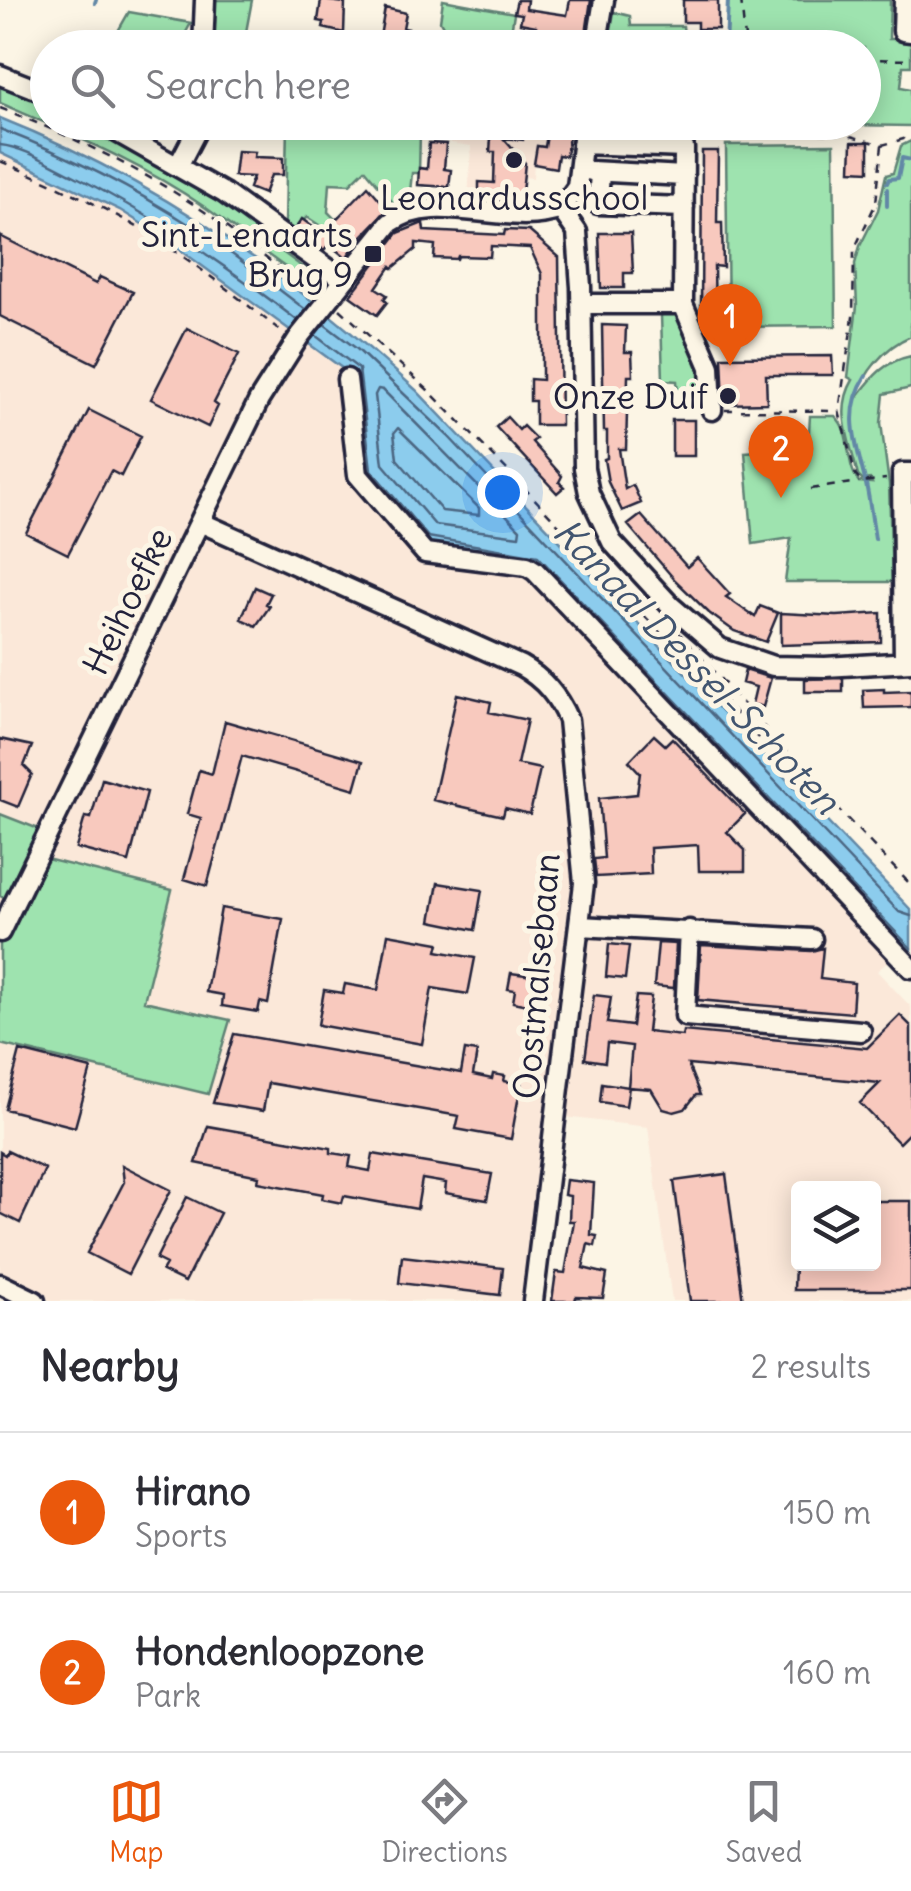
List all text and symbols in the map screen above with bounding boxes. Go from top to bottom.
search box [30,30,881,140]
icon: search [65,58,120,113]
text: Search here [145,62,351,109]
marker: Leonardusschool [503,149,525,171]
place label: Leonardusschool [380,175,648,219]
place label: Sint-Lenaarts Brug 9 [141,212,353,296]
marker: Sint-Lenaarts Brug 9 [362,243,384,265]
pin: 1 [698,284,762,366]
place label: Onze Duif [553,374,709,418]
marker: Onze Duif [717,385,739,407]
pin: 2 [748,416,814,498]
your location [477,467,528,518]
water label: Kanaal Dessel-Schoten [544,509,851,824]
street label: Heihoefke [73,520,181,682]
street label: Oostmalsebaan [503,851,569,1101]
map controls [791,1181,881,1271]
button: layers [791,1181,881,1271]
text: Nearby [40,1340,179,1392]
text: 2 results [751,1346,871,1387]
text: Hirano [135,1468,251,1515]
text: 1 [66,1492,79,1533]
text: 150 m [783,1492,871,1533]
text: Sports [135,1515,227,1556]
text: Hondenloopzone [135,1628,425,1675]
text: 2 [64,1652,81,1693]
text: 160 m [783,1652,871,1693]
text: Park [135,1675,201,1716]
tab: Map [109,1774,164,1870]
tab: Directions [381,1774,508,1870]
tab: Saved [725,1774,802,1870]

